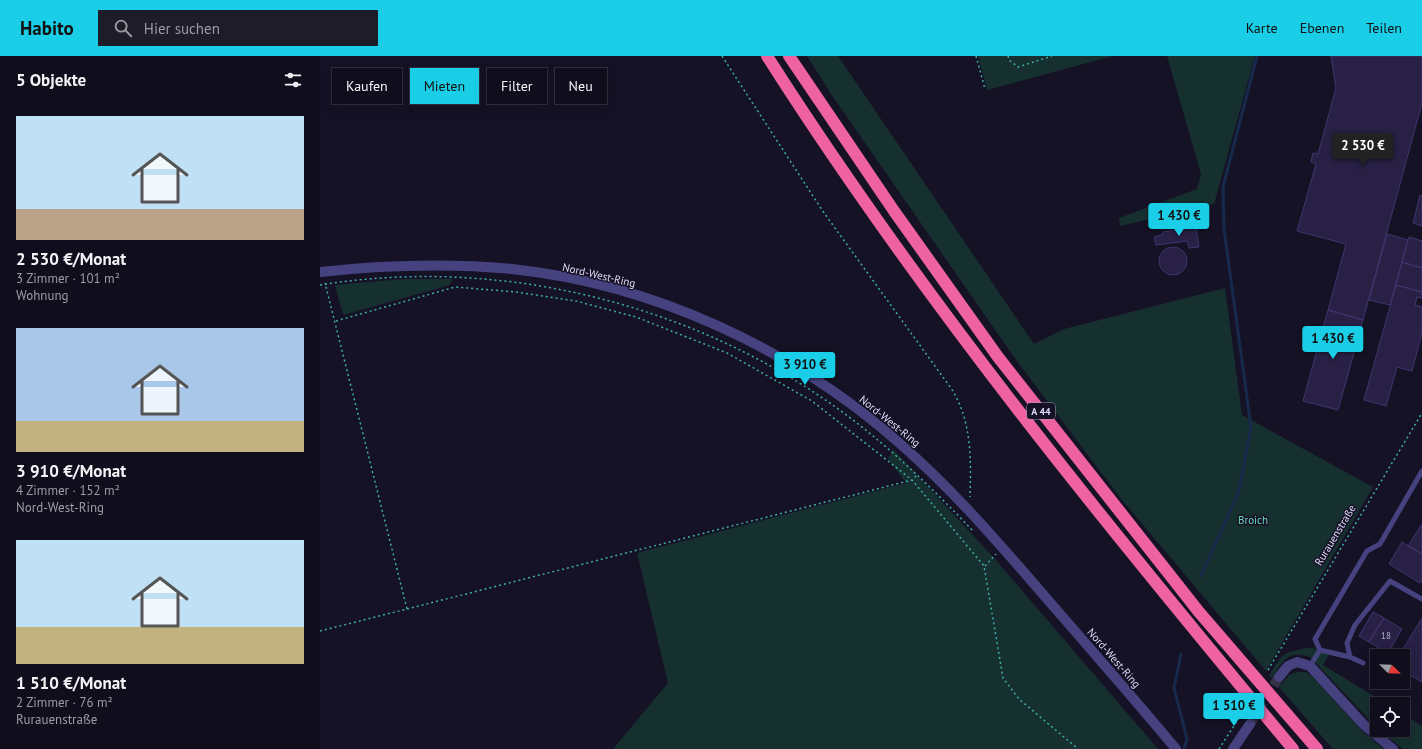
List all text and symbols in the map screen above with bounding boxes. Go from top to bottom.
search box [98,10,378,46]
text: Habito [20,16,74,40]
icon: search [112,17,134,39]
text: Hier suchen [144,19,220,38]
text: Karte [1246,19,1278,37]
text: Ebenen [1300,19,1344,37]
text: Teilen [1366,19,1402,37]
chip: Kaufen [332,68,402,104]
chip: Mieten [410,68,479,104]
chip: Filter [487,68,547,104]
chip: Neu [555,68,607,104]
text: 5 Objekte [16,69,86,91]
icon: filters [282,69,304,91]
pin: 2 530 € [1326,133,1400,167]
text: 2 530 € [1341,137,1385,154]
icon: home [124,142,196,214]
pin: 1 430 € [1142,203,1216,237]
text: 1 430 € [1157,207,1201,224]
text: 2 530 €/Monat [16,248,126,270]
street label: Nord-West-Ring [561,260,637,290]
text: 3 Zimmer · 101 m² [16,270,120,287]
text: Wohnung [16,287,69,304]
pin: 1 430 € [1296,326,1370,360]
text: 1 430 € [1311,330,1355,347]
pin: 3 910 € [768,352,842,386]
icon: home [124,354,196,426]
text: 3 910 € [783,356,827,373]
street label: Nord-West-Ring [857,392,923,450]
road number: A 44 [1027,403,1055,419]
text: 3 910 €/Monat [16,460,126,482]
text: 4 Zimmer · 152 m² [16,482,120,499]
text: Nord-West-Ring [16,499,104,516]
street label: Rurauenstraße [1311,502,1359,568]
park label: Broich [1238,513,1268,527]
icon: home [124,566,196,638]
street label: Nord-West-Ring [1084,625,1144,691]
house number: 18 [1381,630,1391,641]
north arrow [1370,649,1410,689]
map controls [1370,649,1410,737]
text: 1 510 €/Monat [16,672,126,694]
pin: 1 510 € [1197,693,1271,727]
text: 2 Zimmer · 76 m² [16,694,113,711]
text: 1 510 € [1212,697,1256,714]
button: locate [1370,697,1410,737]
text: Rurauenstraße [16,711,97,728]

